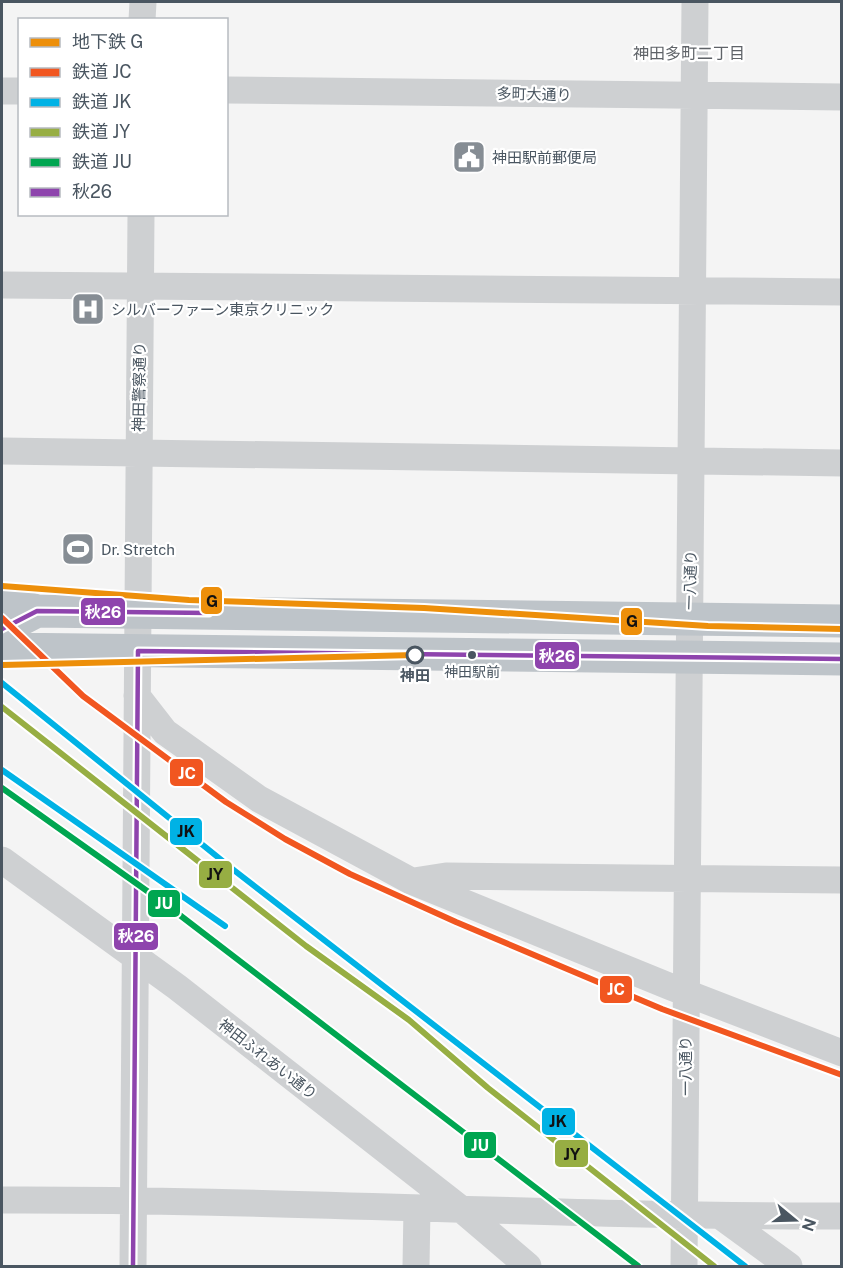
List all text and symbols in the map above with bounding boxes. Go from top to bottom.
legend [18,18,228,216]
text: 地下鉄 G [72,31,144,52]
district label: 神田多町二丁目 [633,44,745,63]
text: 鉄道 JC [72,61,132,82]
street label: 多町大通り [496,85,572,103]
text: 鉄道 JK [72,91,132,112]
text: 鉄道 JY [72,121,130,142]
public building icon: 神田駅前郵便局 [451,139,487,175]
place label: 神田駅前郵便局 [492,149,597,166]
text: 鉄道 JU [72,151,132,172]
text: 秋26 [72,181,112,202]
hospital icon: シルバーファーン東京クリニック [70,291,106,327]
place label: シルバーファーン東京クリニック [111,301,334,318]
street label: 神田警察通り [130,342,148,432]
sports icon: Dr. Stretch [60,531,96,567]
place label: Dr. Stretch [101,541,175,558]
street label: 一八通り [680,550,700,610]
line badge: G [200,586,223,615]
text: G [206,592,218,611]
line badge: 秋26 [80,597,126,626]
text: 秋26 [85,603,121,622]
line badge: G [620,607,643,636]
text: G [626,612,638,631]
line badge: 秋26 [534,641,580,670]
marker: 神田 [406,646,424,664]
text: 秋26 [539,647,575,666]
marker: 神田駅前 [466,649,478,661]
place label: 神田駅前 [444,664,500,680]
place label: 神田 [399,667,430,684]
line badge: JC [169,758,204,787]
text: JC [178,764,196,783]
line badge: JK [169,817,203,846]
text: JK [177,822,195,841]
line badge: JY [198,860,233,889]
text: JY [206,865,224,884]
line badge: JU [147,889,181,918]
text: JU [155,894,173,913]
line badge: 秋26 [113,922,159,951]
text: 秋26 [118,927,154,946]
line badge: JC [599,975,633,1004]
text: JC [607,980,625,999]
street label: 神田ふれあい通り [215,1015,321,1103]
street label: 一八通り [677,1036,694,1096]
line badge: JK [541,1107,576,1136]
text: JK [549,1112,567,1131]
line badge: JU [463,1131,497,1159]
text: JU [471,1136,489,1155]
line badge: JY [554,1139,589,1168]
text: JY [563,1145,581,1164]
north arrow [765,1190,825,1250]
text: N [798,1216,820,1234]

